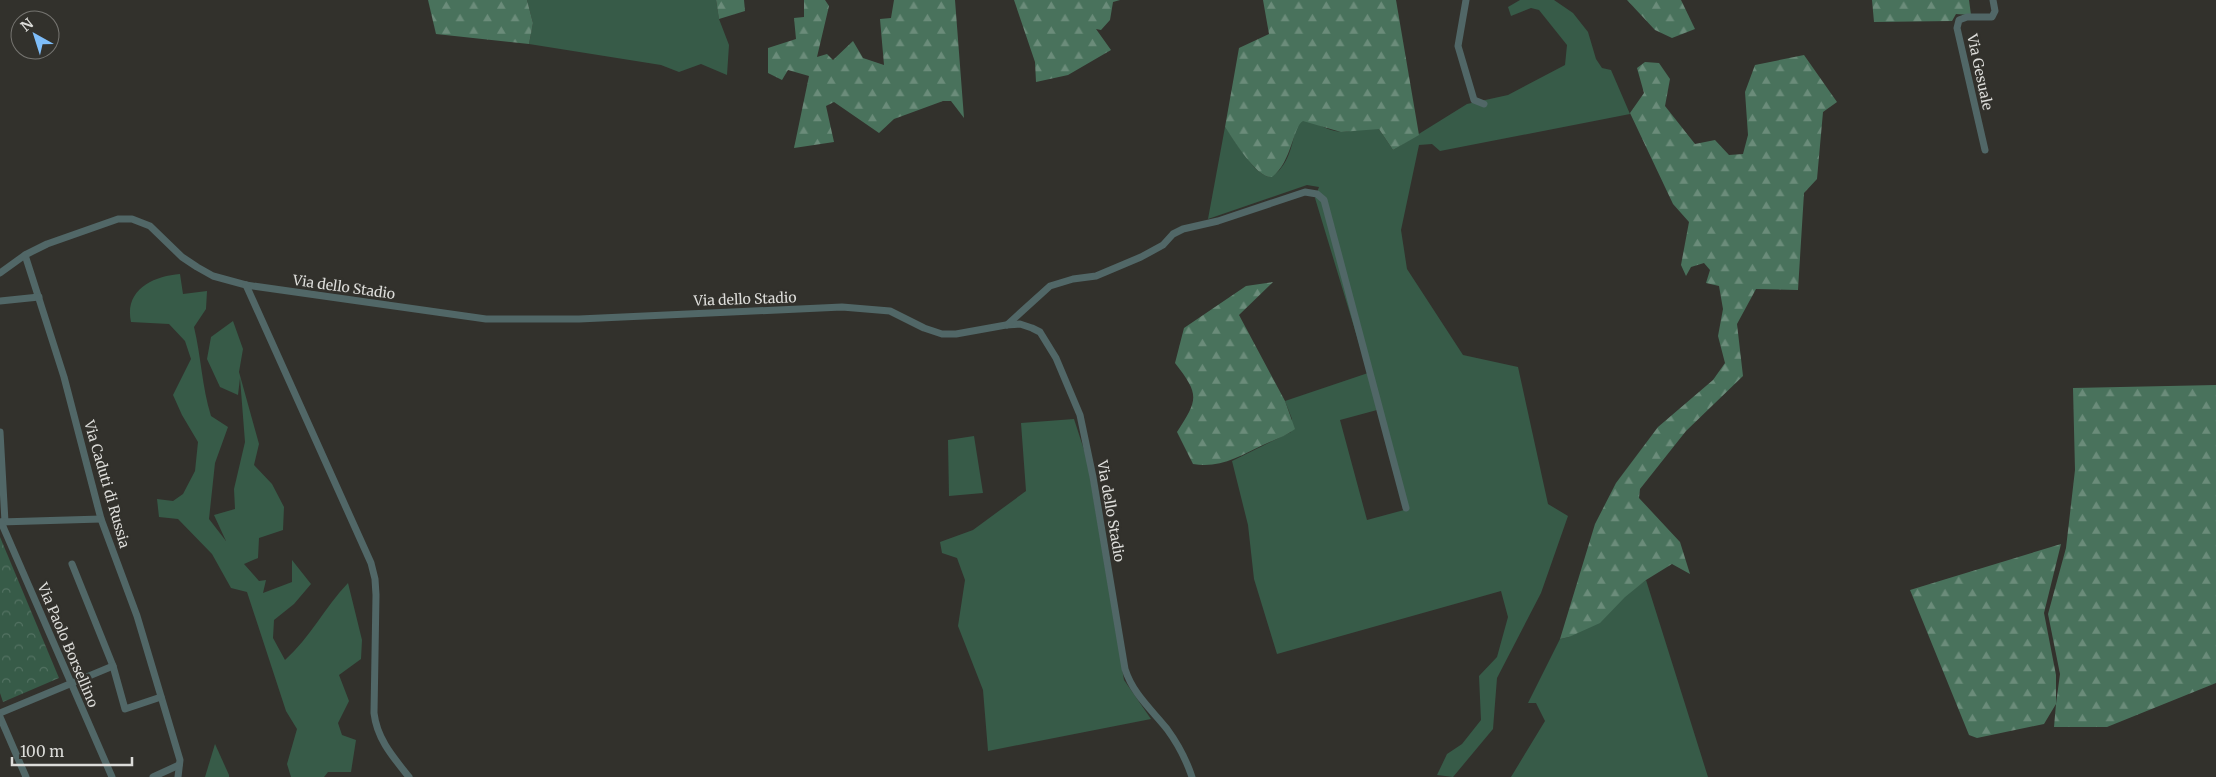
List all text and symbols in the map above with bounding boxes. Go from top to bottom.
north arrow [10,10,60,60]
text: N [17,14,37,35]
street label: Via Gesuale [1963,31,1997,112]
street label: Via dello Stadio [291,271,396,303]
street label: Via dello Stadio [692,288,797,310]
street label: Via Caduti di Russia [80,417,134,550]
street label: Via dello Stadio [1093,458,1129,563]
street label: Via Paolo Borsellino [33,579,102,710]
scale bar [12,734,132,766]
text: 100 m [20,742,64,761]

